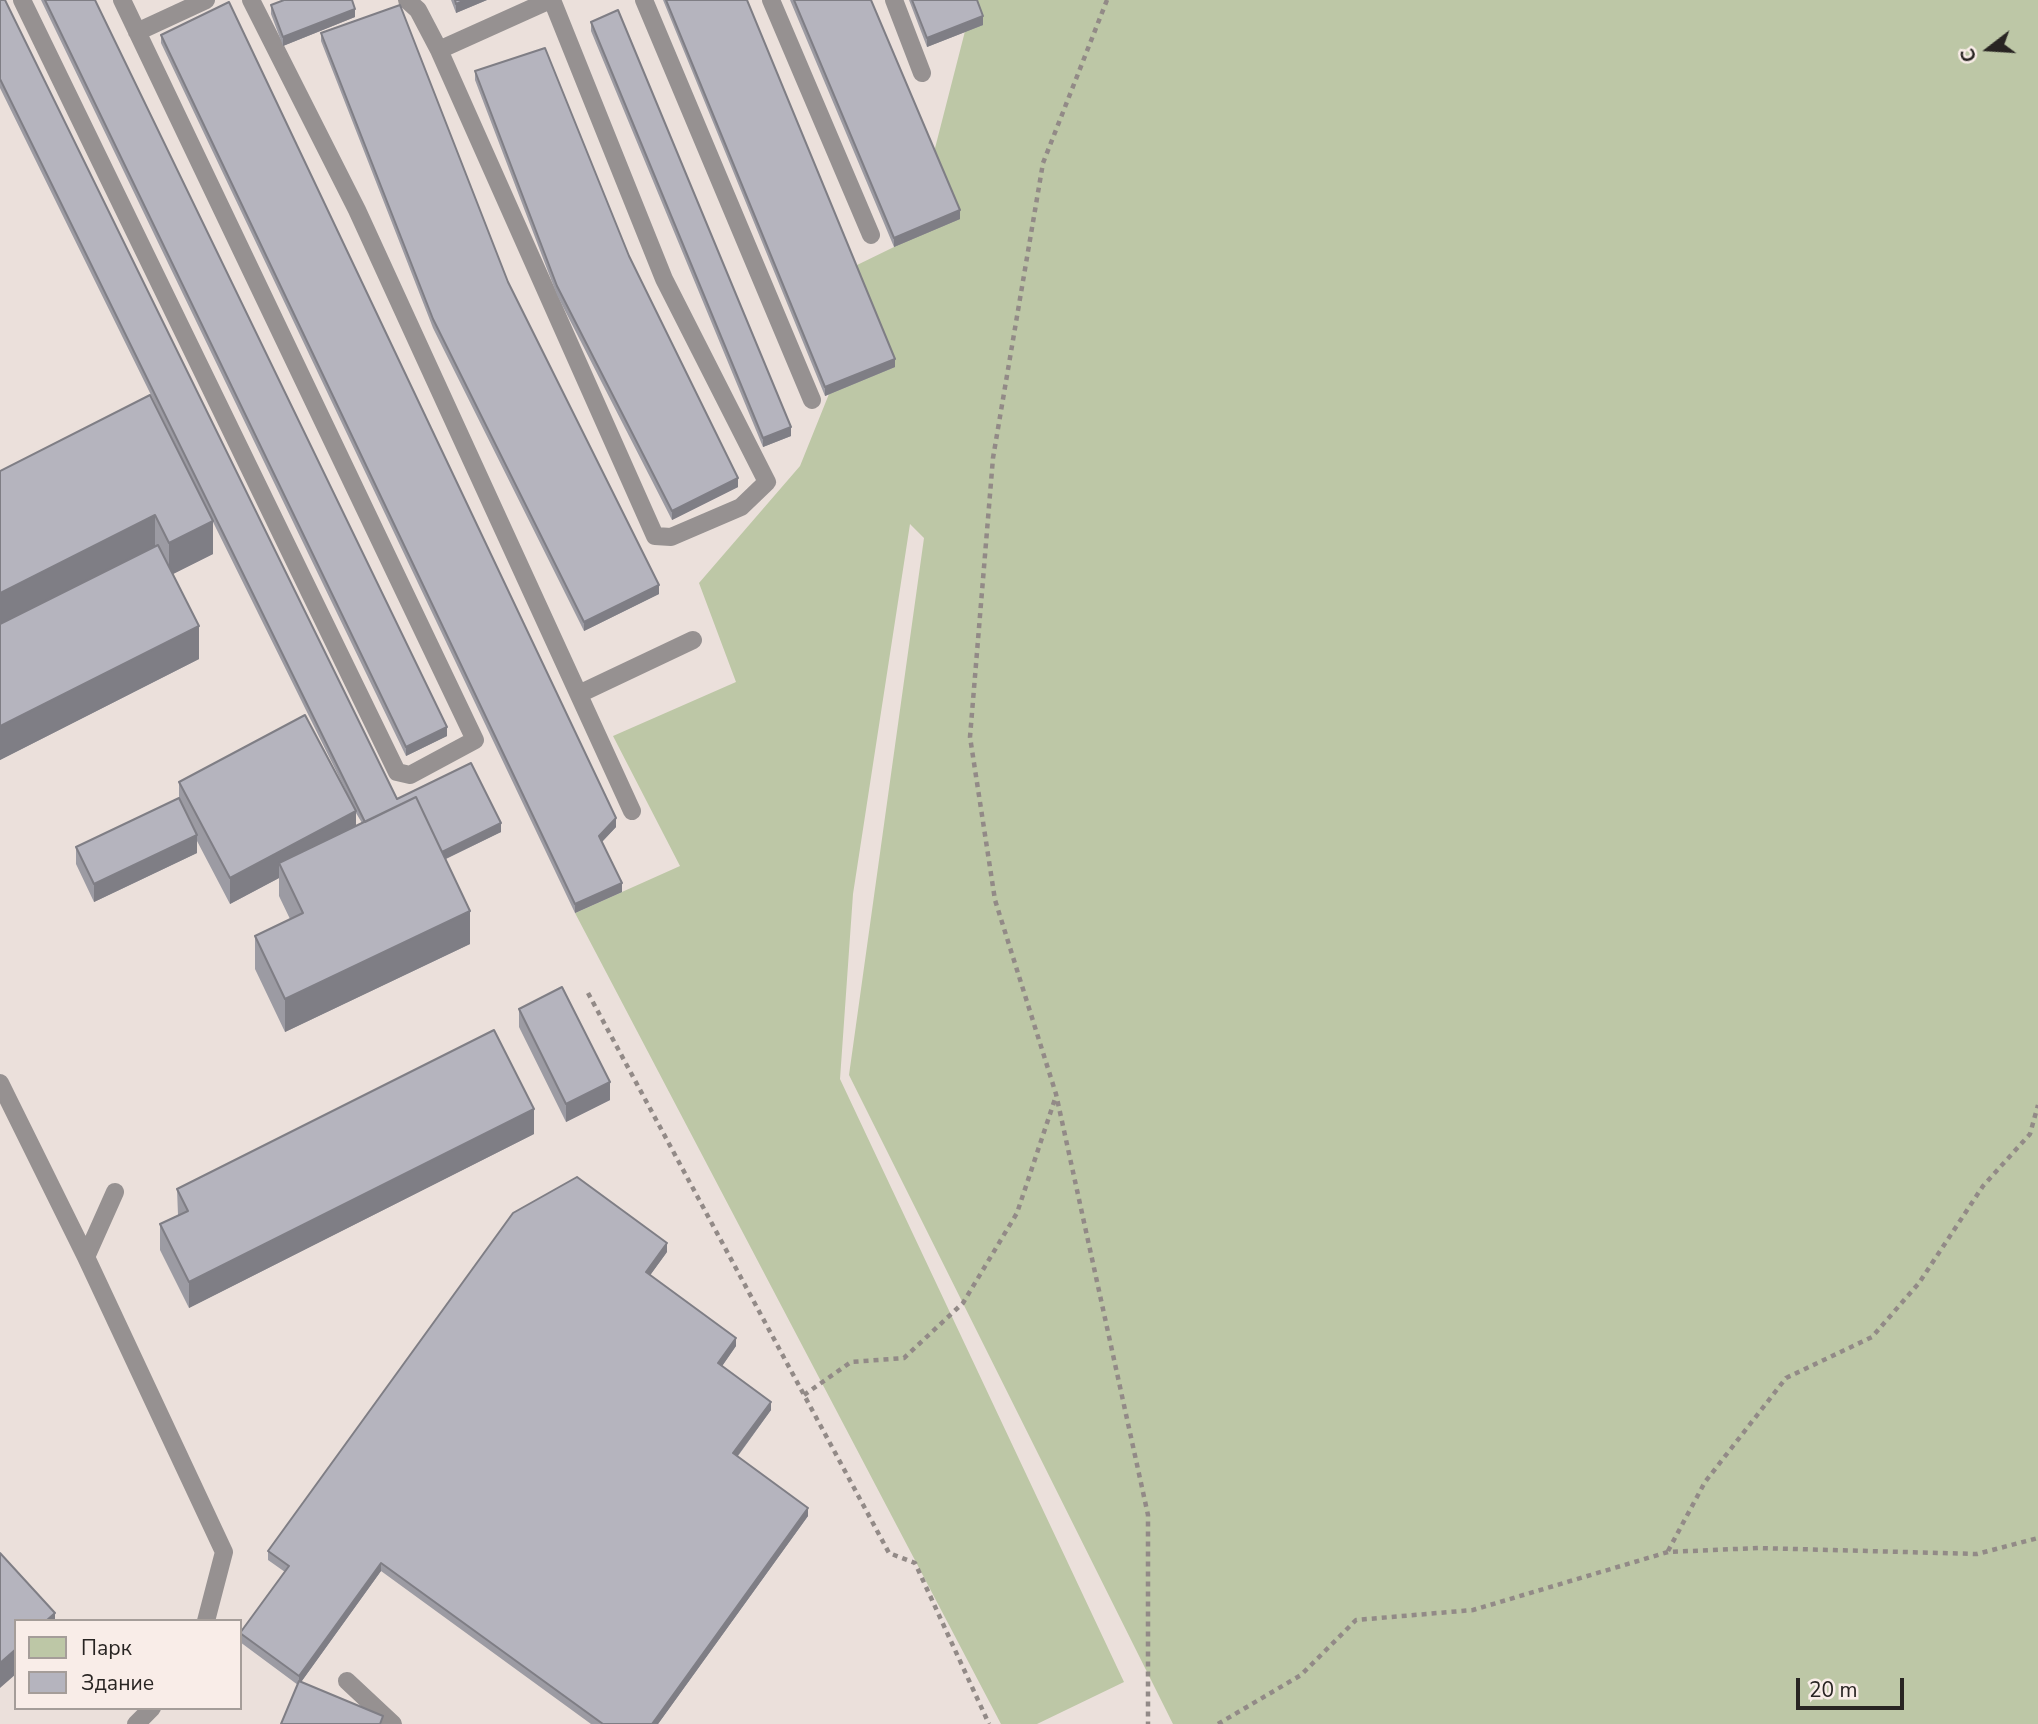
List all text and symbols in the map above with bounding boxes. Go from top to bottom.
north arrow [1954,14,2024,84]
text: С [1955,45,1983,65]
legend [14,1619,242,1710]
text: Парк [81,1634,132,1662]
scale bar [1800,1664,1909,1708]
text: Здание [81,1669,154,1697]
text: 20 m [1809,1676,1858,1704]

